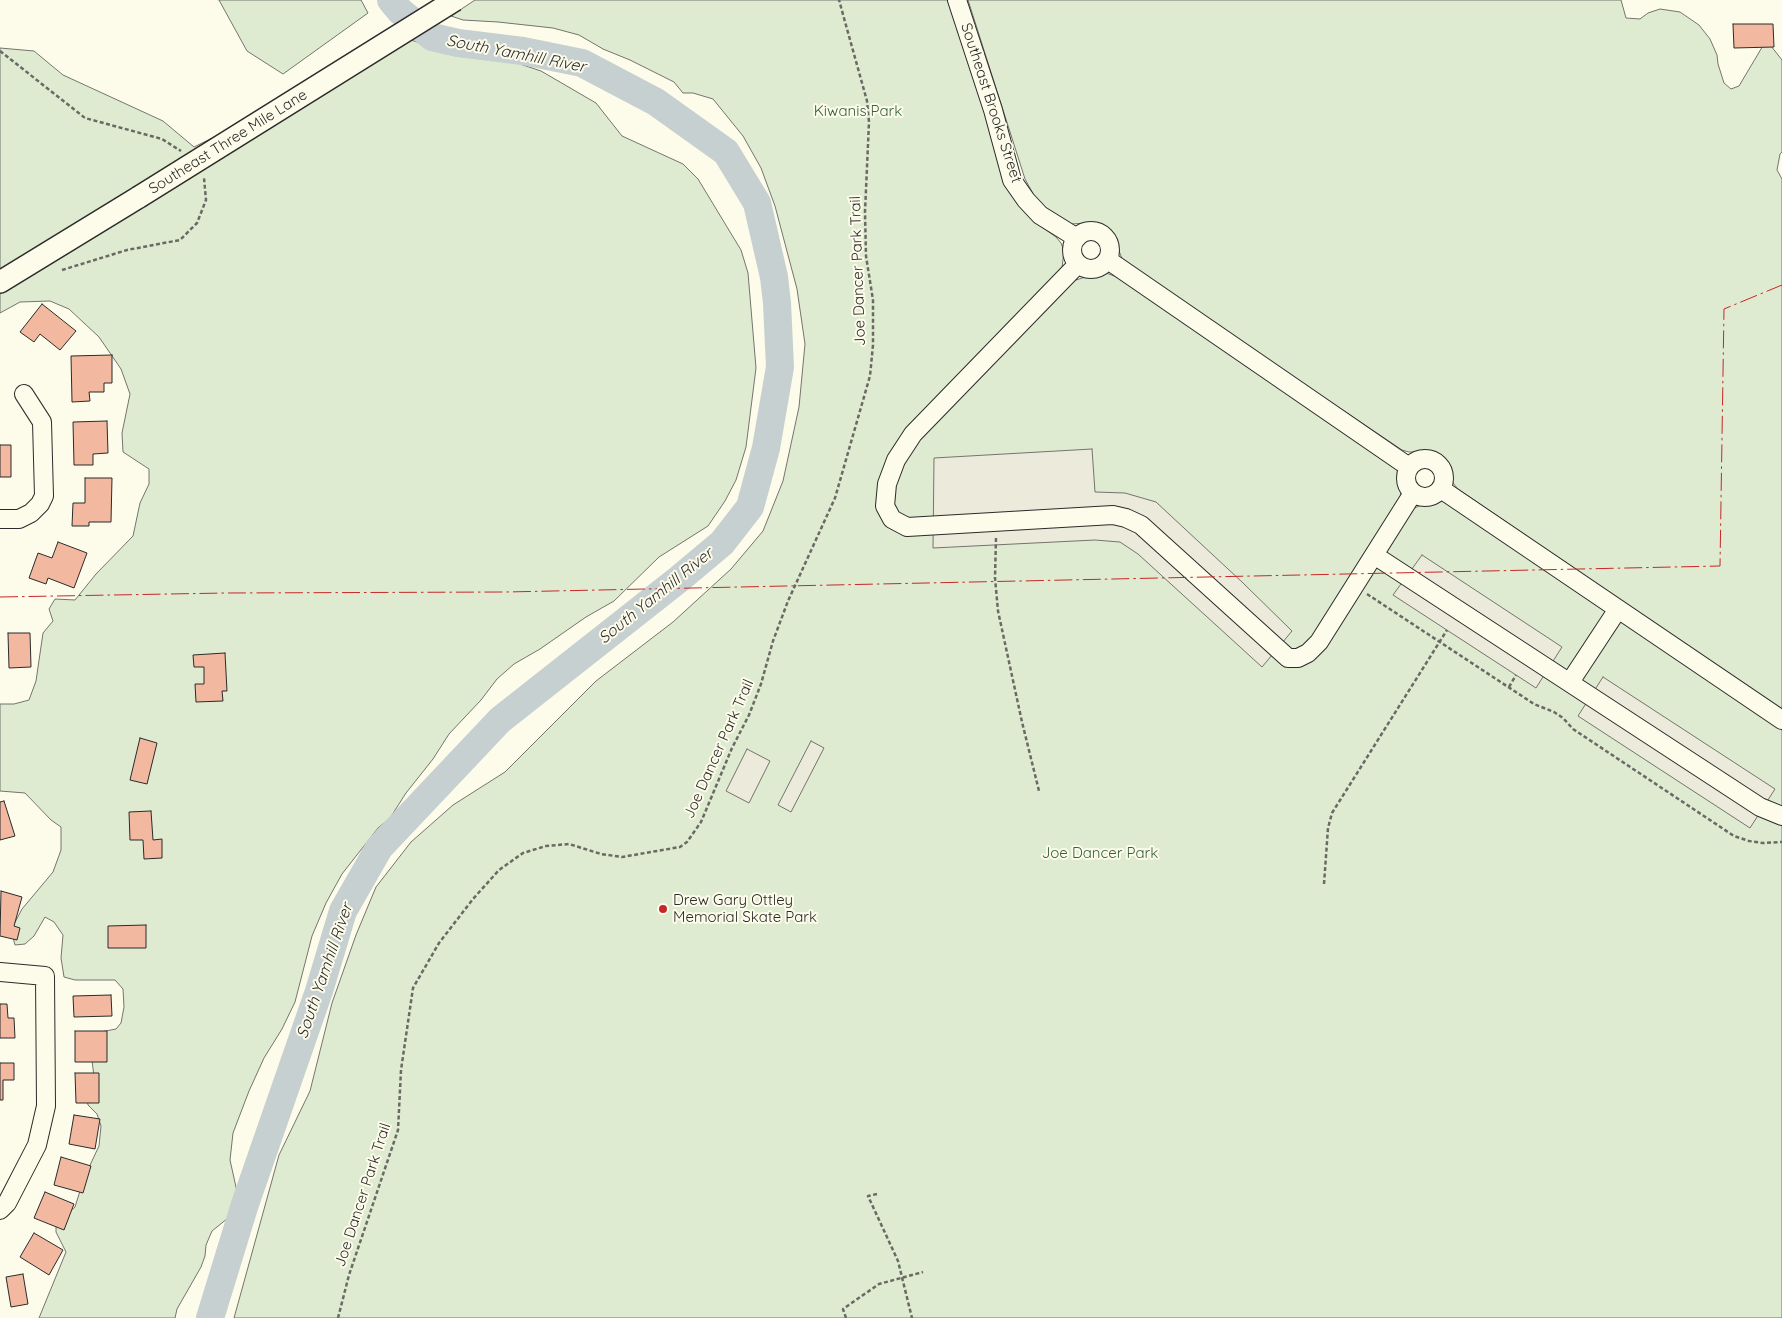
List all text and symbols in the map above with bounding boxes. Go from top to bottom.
street label: Southeast Brooks Street [957,21,1025,185]
water label: South Yamhill River [445,31,587,77]
street label: Southeast Three Mile Lane [146,86,310,198]
park label: Kiwanis Park [814,102,902,120]
street label: Joe Dancer Park Trail [846,196,870,346]
water label: South Yamhill River [595,544,717,648]
street label: Joe Dancer Park Trail [680,677,758,821]
park label: Joe Dancer Park [1042,844,1158,862]
place label: Drew Gary Ottley Memorial Skate Park [673,891,817,926]
water label: South Yamhill River [293,901,357,1041]
marker: Drew Gary Ottley Memorial Skate Park [657,903,669,915]
street label: Joe Dancer Park Trail [331,1121,395,1269]

